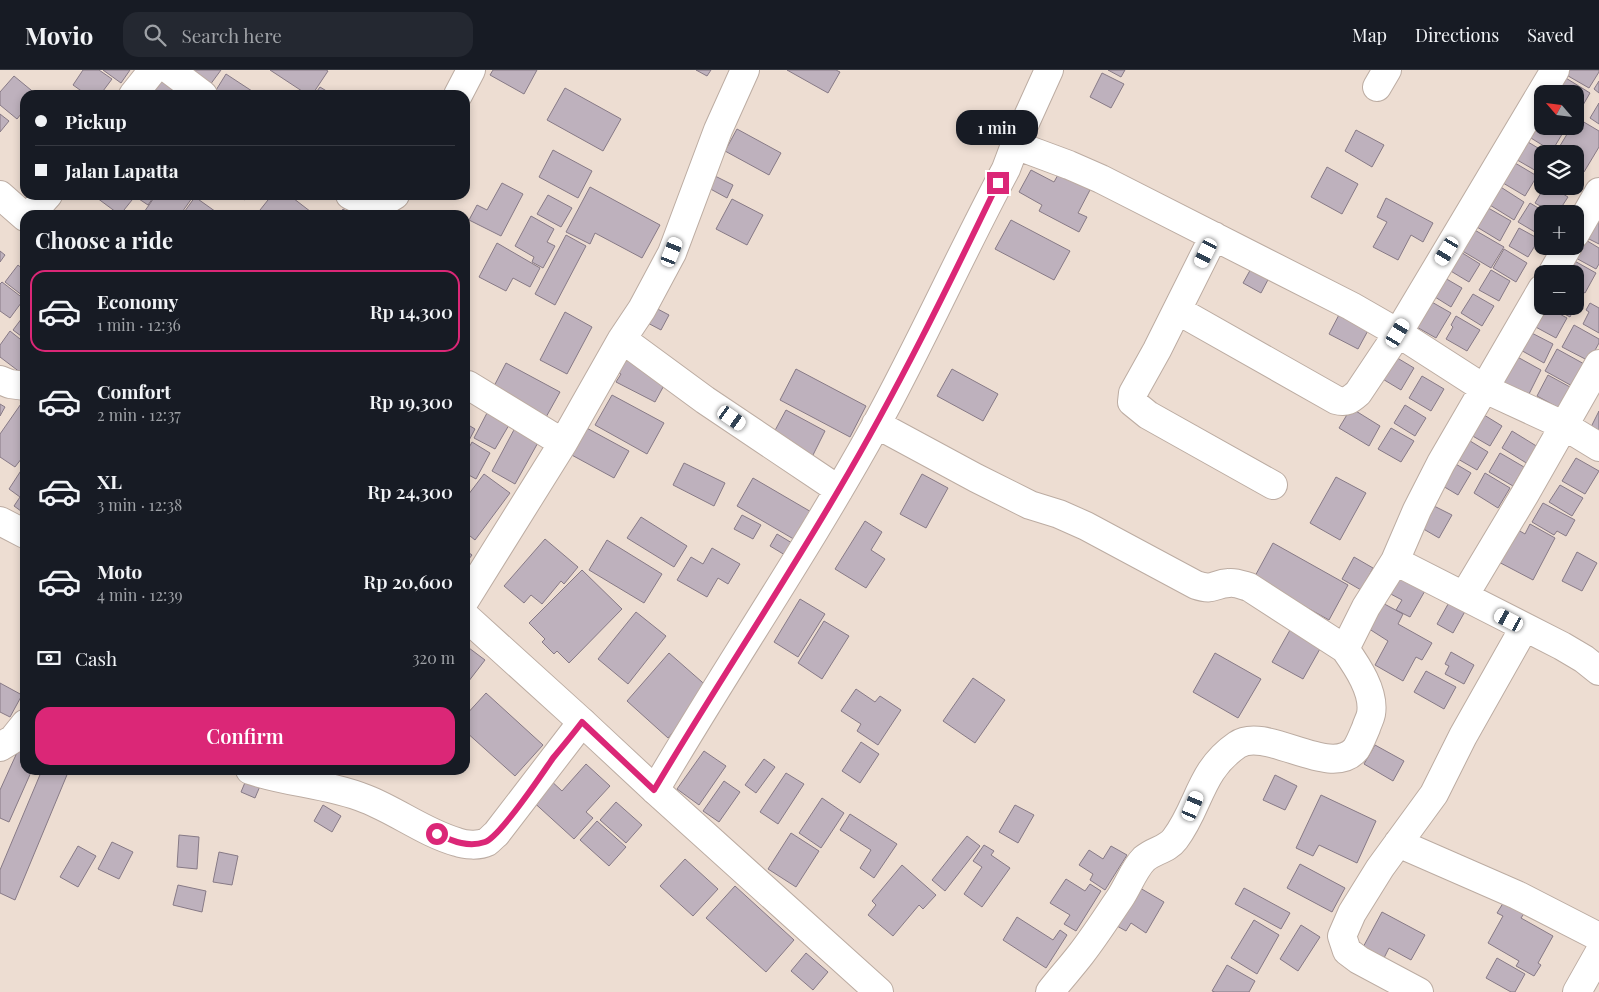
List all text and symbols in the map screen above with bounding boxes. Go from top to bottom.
search box [123,12,473,57]
text: Movio [25,19,93,51]
icon: search [141,21,169,49]
text: Search here [181,22,282,48]
text: Map [1352,23,1387,47]
text: Directions [1415,23,1499,47]
text: Saved [1527,23,1574,47]
north arrow [1534,85,1584,135]
map controls [1534,85,1584,315]
text: Pickup [65,108,127,134]
callout: 1 min [957,111,1039,146]
text: 1 min [978,117,1016,138]
button: layers [1534,145,1584,195]
text: Jalan Lapatta [65,157,179,183]
route end [987,172,1009,194]
button: + [1534,205,1584,255]
text: Choose a ride [35,225,173,255]
car [1432,234,1461,268]
car [659,235,684,269]
car [1192,236,1219,270]
button: − [1534,265,1584,315]
text: Economy [97,288,178,314]
icon: car [37,289,82,334]
text: Rp 14,300 [370,298,453,324]
text: 1 min · 12:36 [97,314,181,335]
car [1383,316,1412,350]
text: Comfort [97,378,171,404]
icon: car [37,379,82,424]
text: Rp 19,300 [369,388,453,414]
car [715,403,748,433]
text: 2 min · 12:37 [97,404,181,425]
text: XL [97,468,122,494]
icon: car [37,469,82,514]
text: Rp 24,300 [367,478,453,504]
text: 3 min · 12:38 [97,494,182,515]
text: Moto [97,558,142,584]
icon: car [37,559,82,604]
text: Rp 20,600 [363,568,453,594]
text: 4 min · 12:39 [97,584,183,605]
car [1492,606,1525,634]
icon: cash [35,644,63,672]
text: Cash [75,645,117,671]
text: 320 m [412,647,455,668]
button: Confirm [35,707,455,765]
car [1180,789,1205,823]
route start [426,823,448,845]

